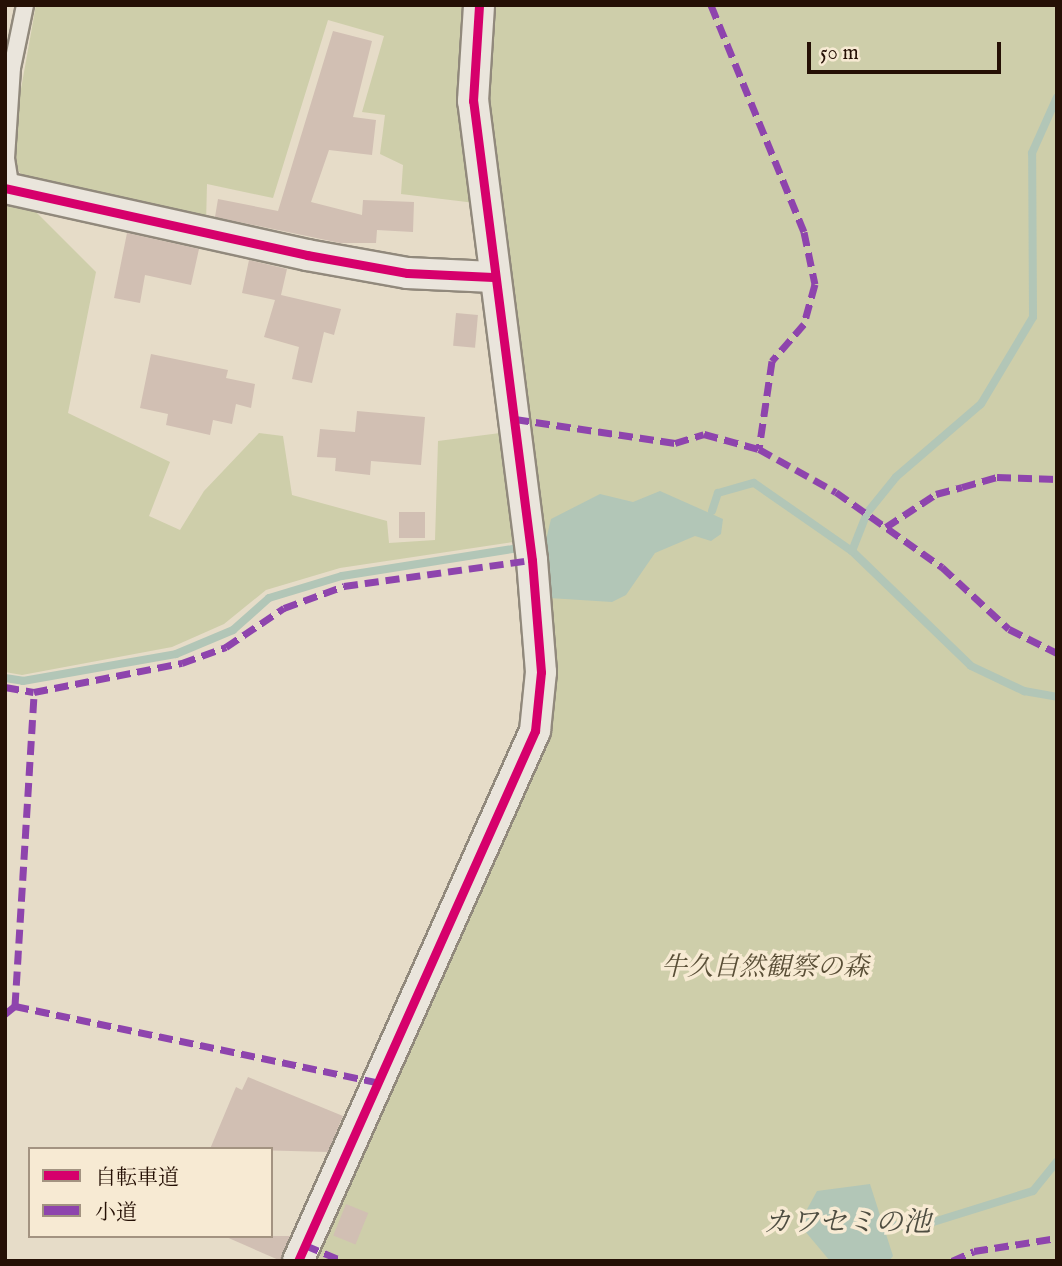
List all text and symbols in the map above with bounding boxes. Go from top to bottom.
scale bar [810,28,1004,72]
text: 50 m [820,40,859,67]
park label: 牛久自然観察の森 [661,952,869,984]
legend [28,1147,273,1238]
text: 自転車道 [95,1165,179,1192]
text: 小道 [95,1200,137,1227]
water label: カワセミの池 [763,1207,931,1241]

